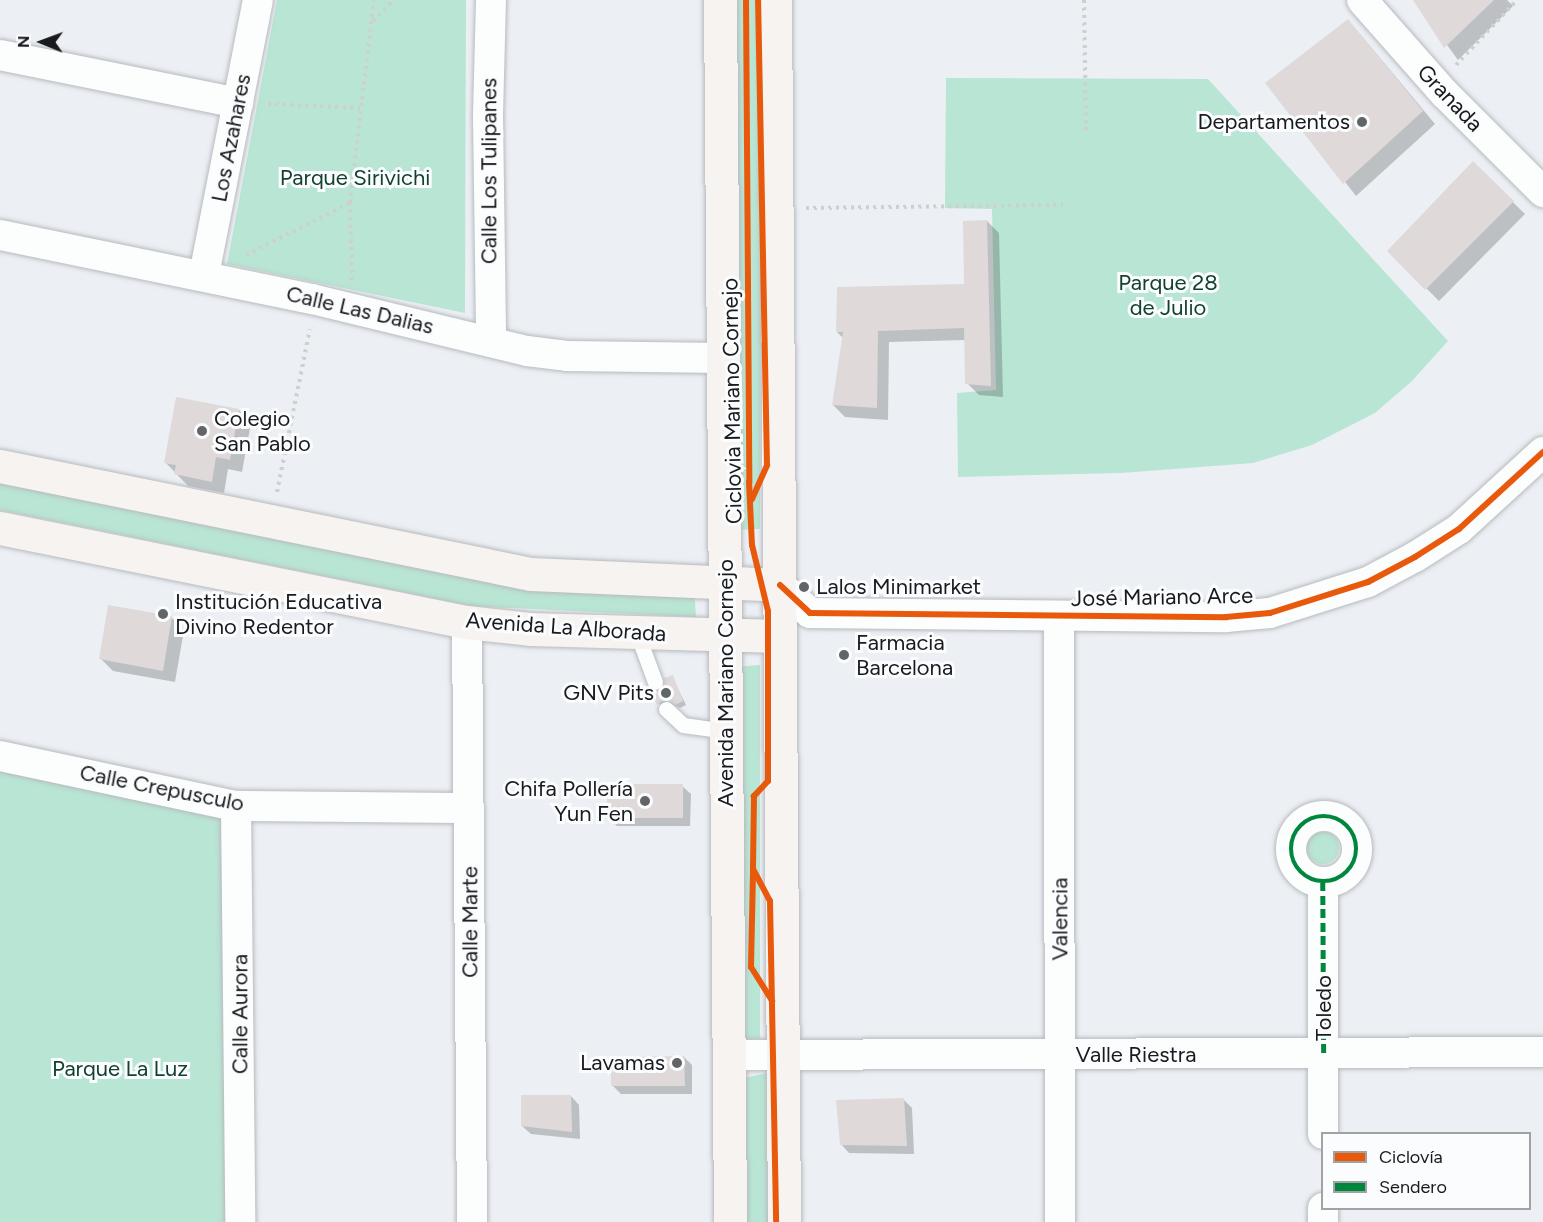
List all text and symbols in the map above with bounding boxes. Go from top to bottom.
north arrow [12,12,72,72]
text: N [14,35,33,48]
street label: Granada [1412,59,1488,137]
street label: Los Azahares [206,72,256,204]
street label: Calle Los Tulipanes [476,78,502,264]
place label: Departamentos [1197,109,1350,135]
marker: Departamentos [1355,115,1369,129]
park label: Parque Sirivichi [280,165,430,191]
park label: Parque 28 de Julio [1118,269,1218,320]
street label: Ciclovia Mariano Cornejo [717,278,747,524]
street label: Calle Las Dalias [284,280,436,340]
place label: Colegio San Pablo [214,405,311,457]
marker: Colegio San Pablo [195,424,209,438]
street label: Avenida Mariano Cornejo [713,559,739,807]
place label: Lalos Minimarket [816,574,981,600]
marker: Lalos Minimarket [797,580,811,594]
street label: José Mariano Arce [1071,582,1253,612]
place label: Institución Educativa Divino Redentor [175,588,382,640]
marker: Institución Educativa Divino Redentor [156,607,170,621]
street label: Avenida La Alborada [465,607,667,647]
place label: Farmacia Barcelona [856,629,953,680]
marker: Farmacia Barcelona [837,648,851,662]
place label: GNV Pits [563,680,654,706]
marker: GNV Pits [659,686,673,700]
street label: Calle Crepusculo [78,759,246,817]
place label: Chifa Pollería Yun Fen [504,775,633,826]
marker: Chifa Pollería Yun Fen [638,794,652,808]
street label: Calle Marte [457,866,483,978]
street label: Valencia [1047,878,1073,960]
street label: Calle Aurora [227,954,253,1074]
street label: Toledo [1311,975,1337,1041]
street label: Valle Riestra [1076,1042,1196,1068]
place label: Lavamas [580,1050,665,1076]
park label: Parque La Luz [52,1056,188,1082]
marker: Lavamas [670,1056,684,1070]
legend [1321,1132,1531,1210]
text: Ciclovía [1379,1146,1443,1168]
text: Sendero [1379,1176,1447,1198]

